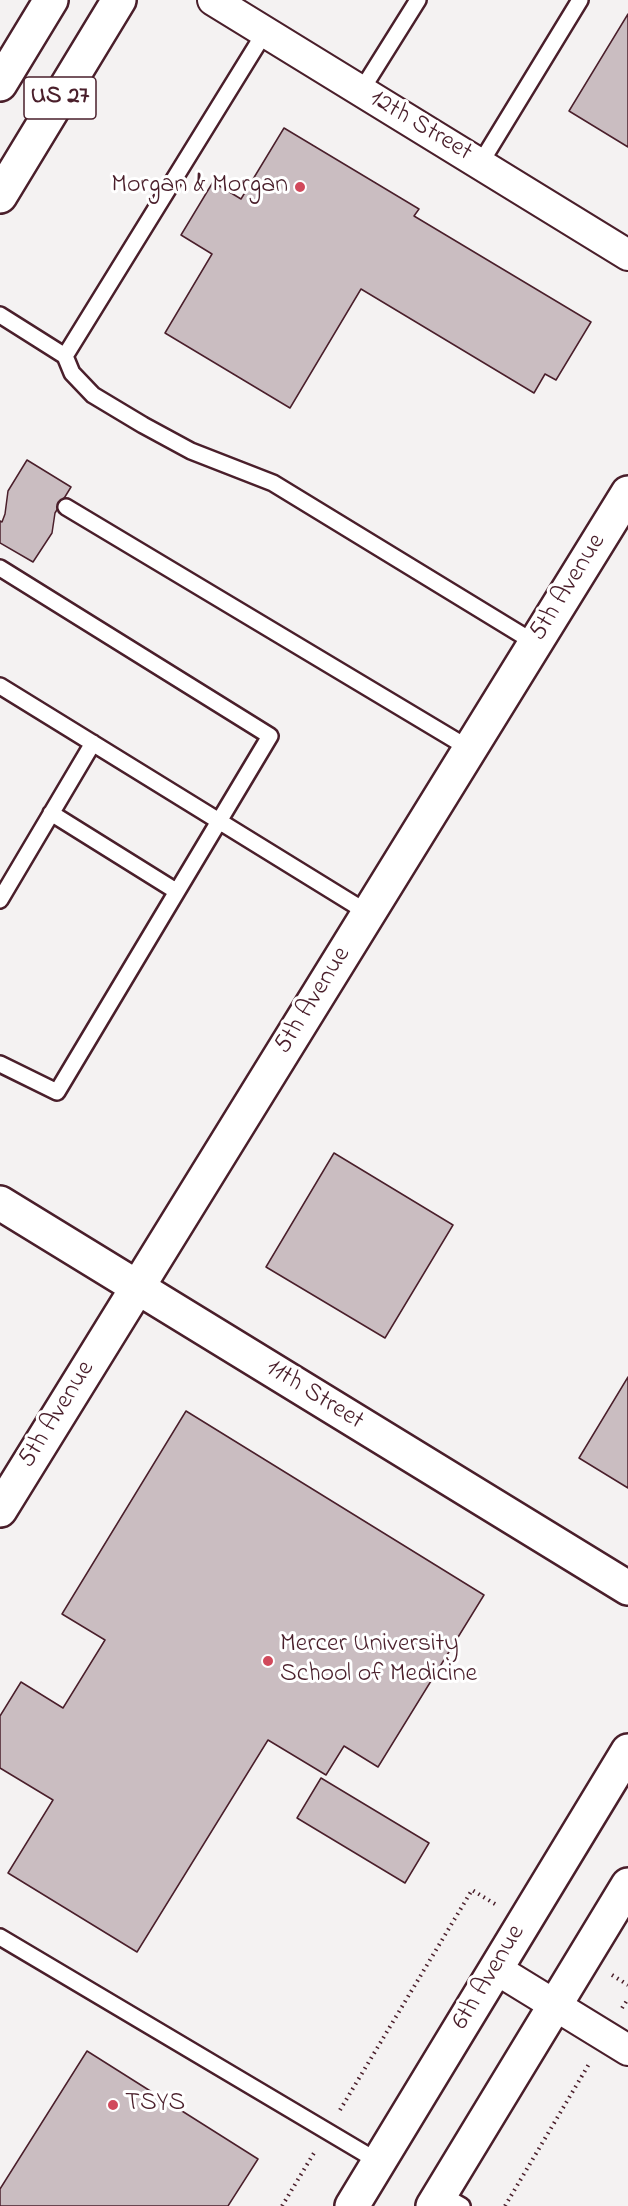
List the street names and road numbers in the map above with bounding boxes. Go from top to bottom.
road number: US 27 [24,77,96,119]
street label: 12th Street [363,84,477,170]
street label: 5th Avenue [524,529,614,647]
street label: 5th Avenue [269,942,359,1060]
street label: 11th Street [259,1354,369,1438]
street label: 5th Avenue [13,1356,103,1474]
street label: 6th Avenue [447,1920,533,2036]

